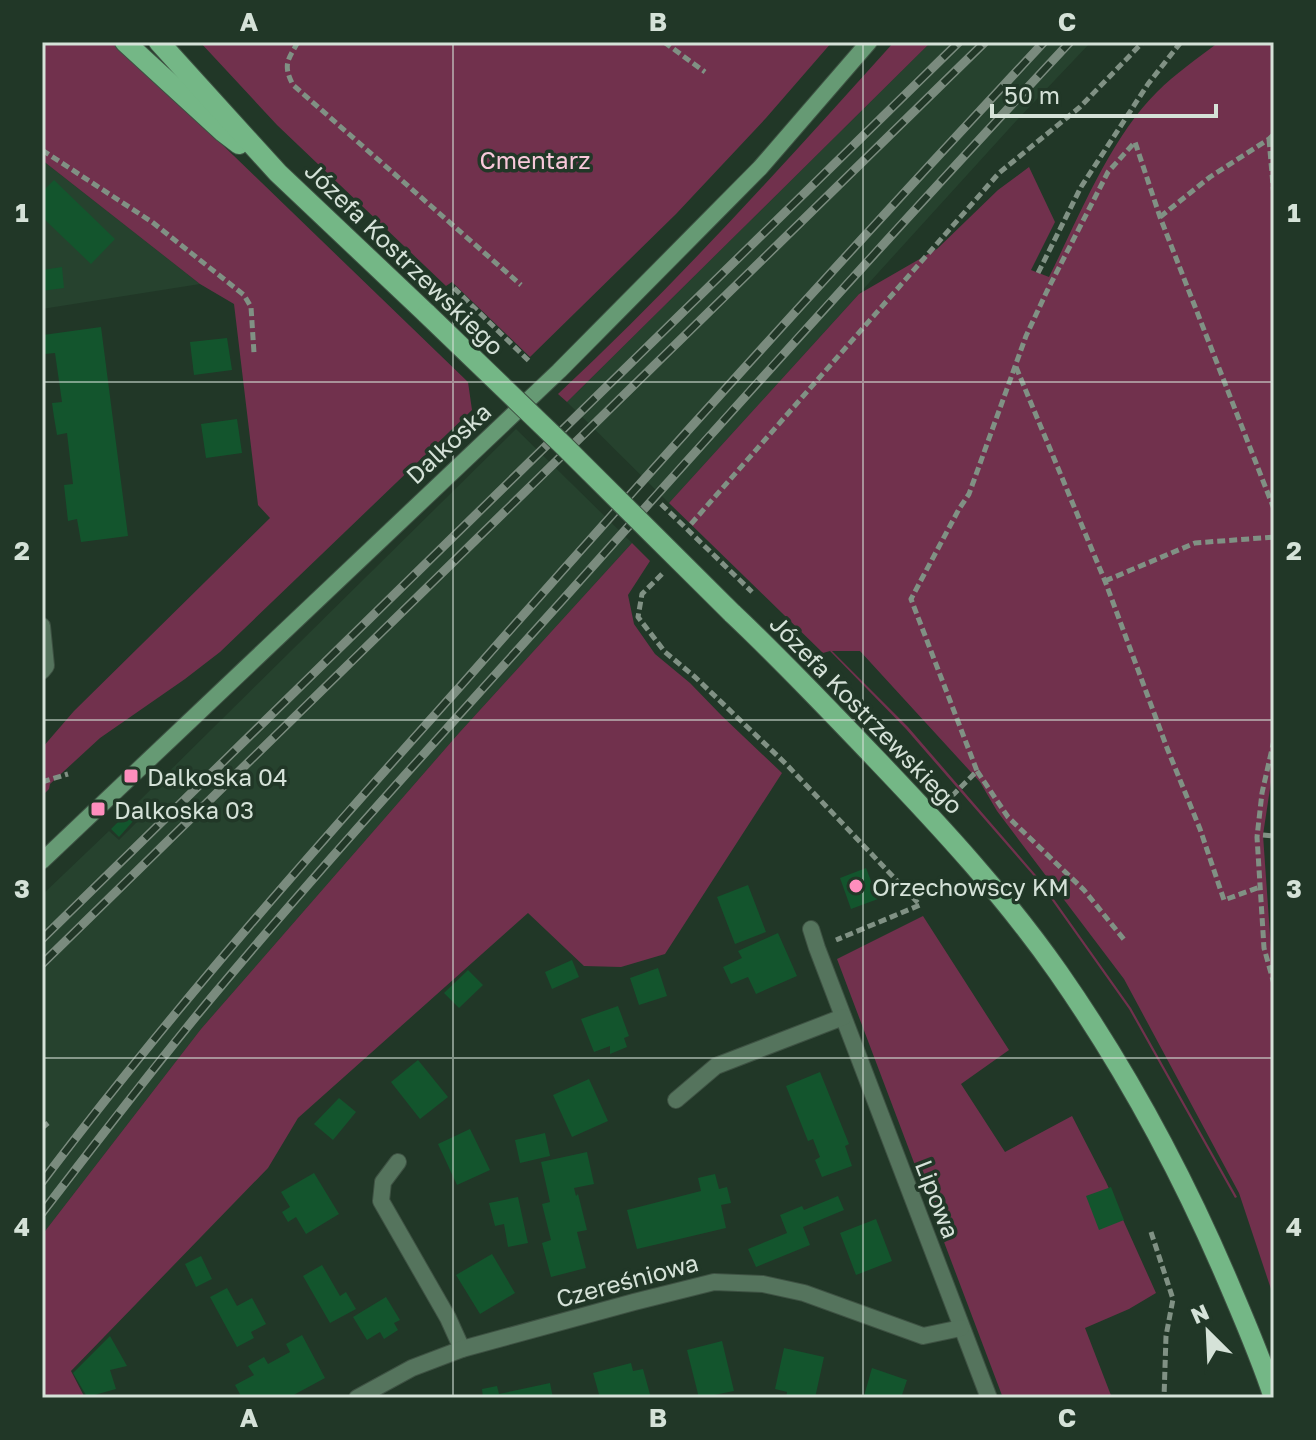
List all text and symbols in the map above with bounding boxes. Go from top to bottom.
text: A [240,6,259,37]
text: B [649,6,667,37]
text: C [1058,6,1076,37]
scale bar [992,68,1216,118]
text: 50 m [1004,80,1060,109]
park label: Cmentarz [480,145,591,174]
street label: Józefa Kostrzewskiego [300,156,510,360]
text: 1 [15,197,29,228]
text: 1 [1287,197,1301,228]
street label: Dalkoska [400,397,496,489]
text: 2 [14,535,30,566]
text: 2 [1286,535,1302,566]
street label: Józefa Kostrzewskiego [765,609,969,819]
place label: Dalkoska 04 [147,762,288,791]
marker: Dalkoska 04 [122,767,140,785]
place label: Dalkoska 03 [114,795,254,824]
marker: Dalkoska 03 [89,800,107,818]
place label: Orzechowscy KM [872,872,1069,901]
text: 3 [14,873,30,904]
text: 3 [1286,873,1302,904]
marker: Orzechowscy KM [847,877,865,895]
street label: Lipowa [910,1156,966,1242]
text: 4 [14,1211,30,1242]
text: 4 [1286,1211,1302,1242]
street label: Czereśniowa [553,1247,701,1313]
north arrow [1168,1292,1248,1372]
text: N [1187,1298,1213,1329]
text: A [240,1402,259,1433]
text: B [649,1402,667,1433]
text: C [1058,1402,1076,1433]

